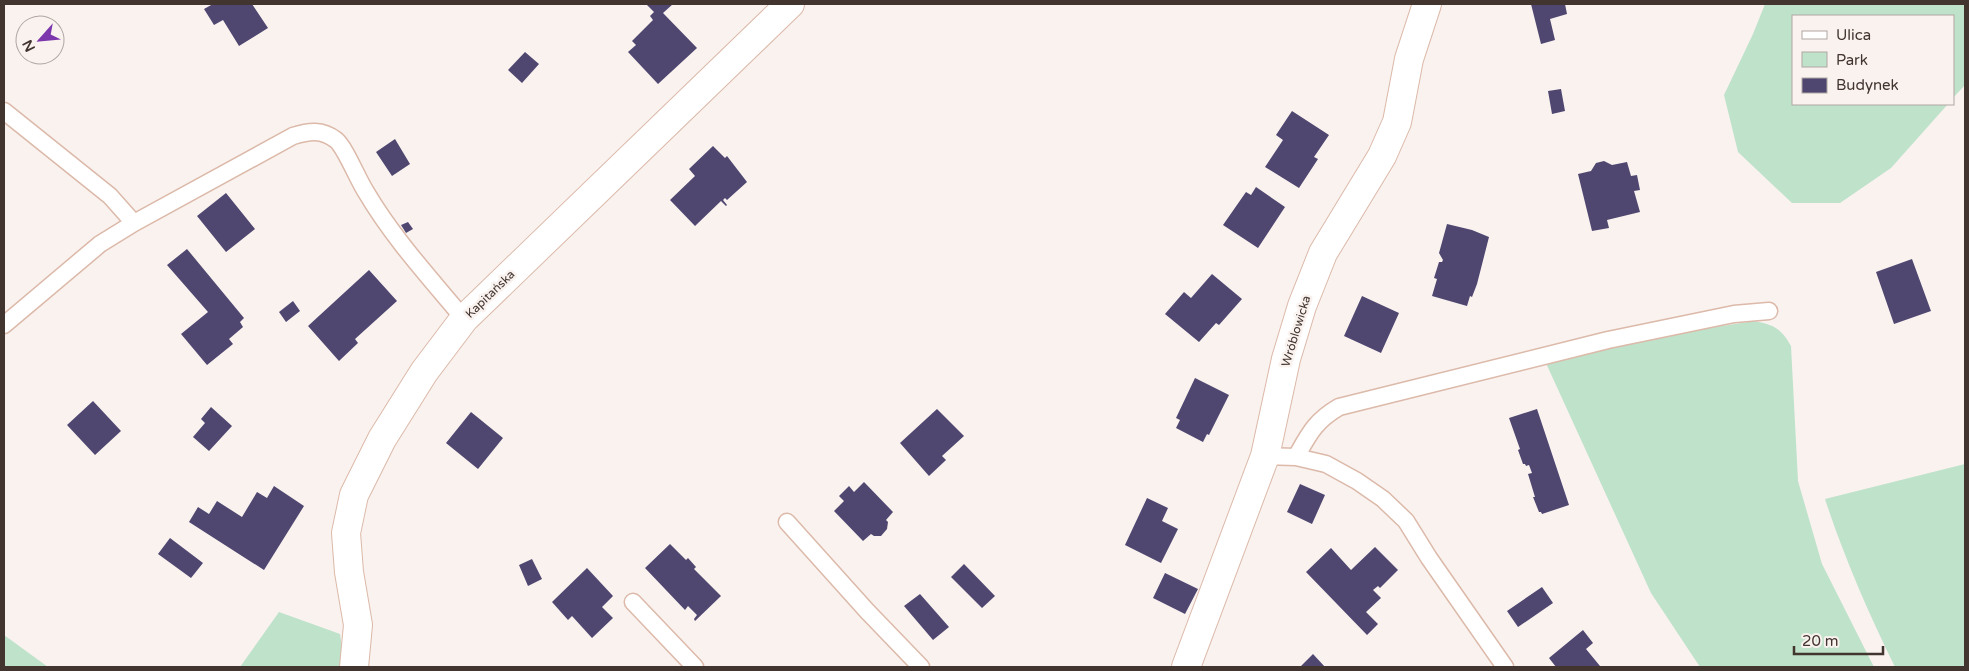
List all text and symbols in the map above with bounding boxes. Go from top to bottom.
north arrow [15,15,65,65]
legend [1792,15,1954,105]
text: Ulica [1836,26,1871,44]
text: N [19,37,39,55]
text: Park [1836,51,1868,69]
text: Budynek [1836,76,1899,94]
street label: Kapitańska [463,267,517,321]
street label: Wróblowicka [1279,294,1313,368]
scale bar [1794,624,1883,656]
text: 20 m [1802,632,1839,650]

